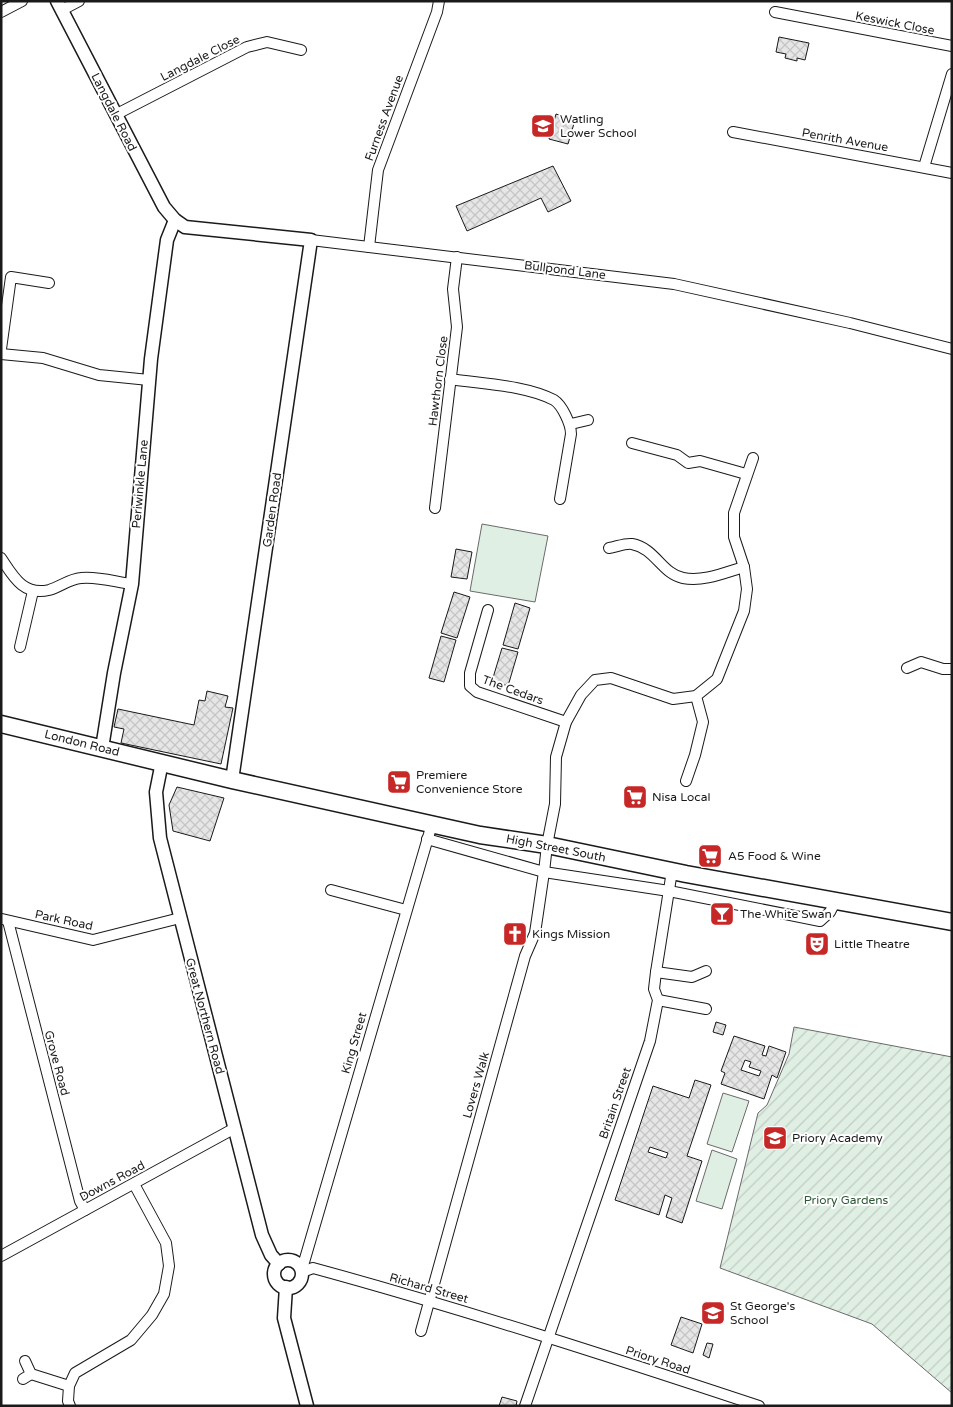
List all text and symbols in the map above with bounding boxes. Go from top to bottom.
street label: Keswick Close [854,8,936,38]
street label: Langdale Close [158,32,242,84]
street label: Langdale Road [88,71,140,153]
street label: Furness Avenue [362,73,406,163]
place label: Watling Lower School [560,112,637,140]
school or university icon: Watling Lower School [530,113,556,139]
street label: Penrith Avenue [801,126,890,155]
street label: Bullpond Lane [523,258,607,282]
street label: Hawthorn Close [426,335,451,427]
street label: Periwinkle Lane [129,439,151,529]
street label: Garden Road [260,472,284,548]
street label: The Cedars [480,672,546,708]
street label: London Road [43,727,121,759]
place label: Premiere Convenience Store [416,768,523,796]
supermarket icon: Premiere Convenience Store [386,769,412,795]
supermarket icon: Nisa Local [622,784,648,810]
place label: Nisa Local [652,790,710,804]
street label: High Street South [505,831,607,865]
supermarket icon: A5 Food & Wine [697,843,723,869]
place label: A5 Food & Wine [728,849,821,863]
bar icon: The White Swan [709,901,735,927]
street label: Park Road [34,907,94,933]
place label: The White Swan [740,907,832,921]
church icon: Kings Mission [502,921,528,947]
place label: Kings Mission [532,927,610,941]
theatre icon: Little Theatre [804,931,830,957]
place label: Little Theatre [834,937,910,951]
street label: Great Northern Road [183,956,227,1076]
street label: King Street [339,1010,370,1075]
street label: Grove Road [42,1029,72,1097]
street label: Lovers Walk [460,1050,492,1120]
street label: Britain Street [596,1065,634,1141]
school or university icon: Priory Academy [762,1125,788,1151]
place label: Priory Academy [792,1131,883,1145]
street label: Downs Road [77,1158,147,1204]
park label: Priory Gardens [804,1193,889,1207]
street label: Richard Street [388,1270,470,1306]
place label: St George's School [730,1299,795,1327]
school or university icon: St George's School [700,1300,726,1326]
street label: Priory Road [624,1343,692,1377]

